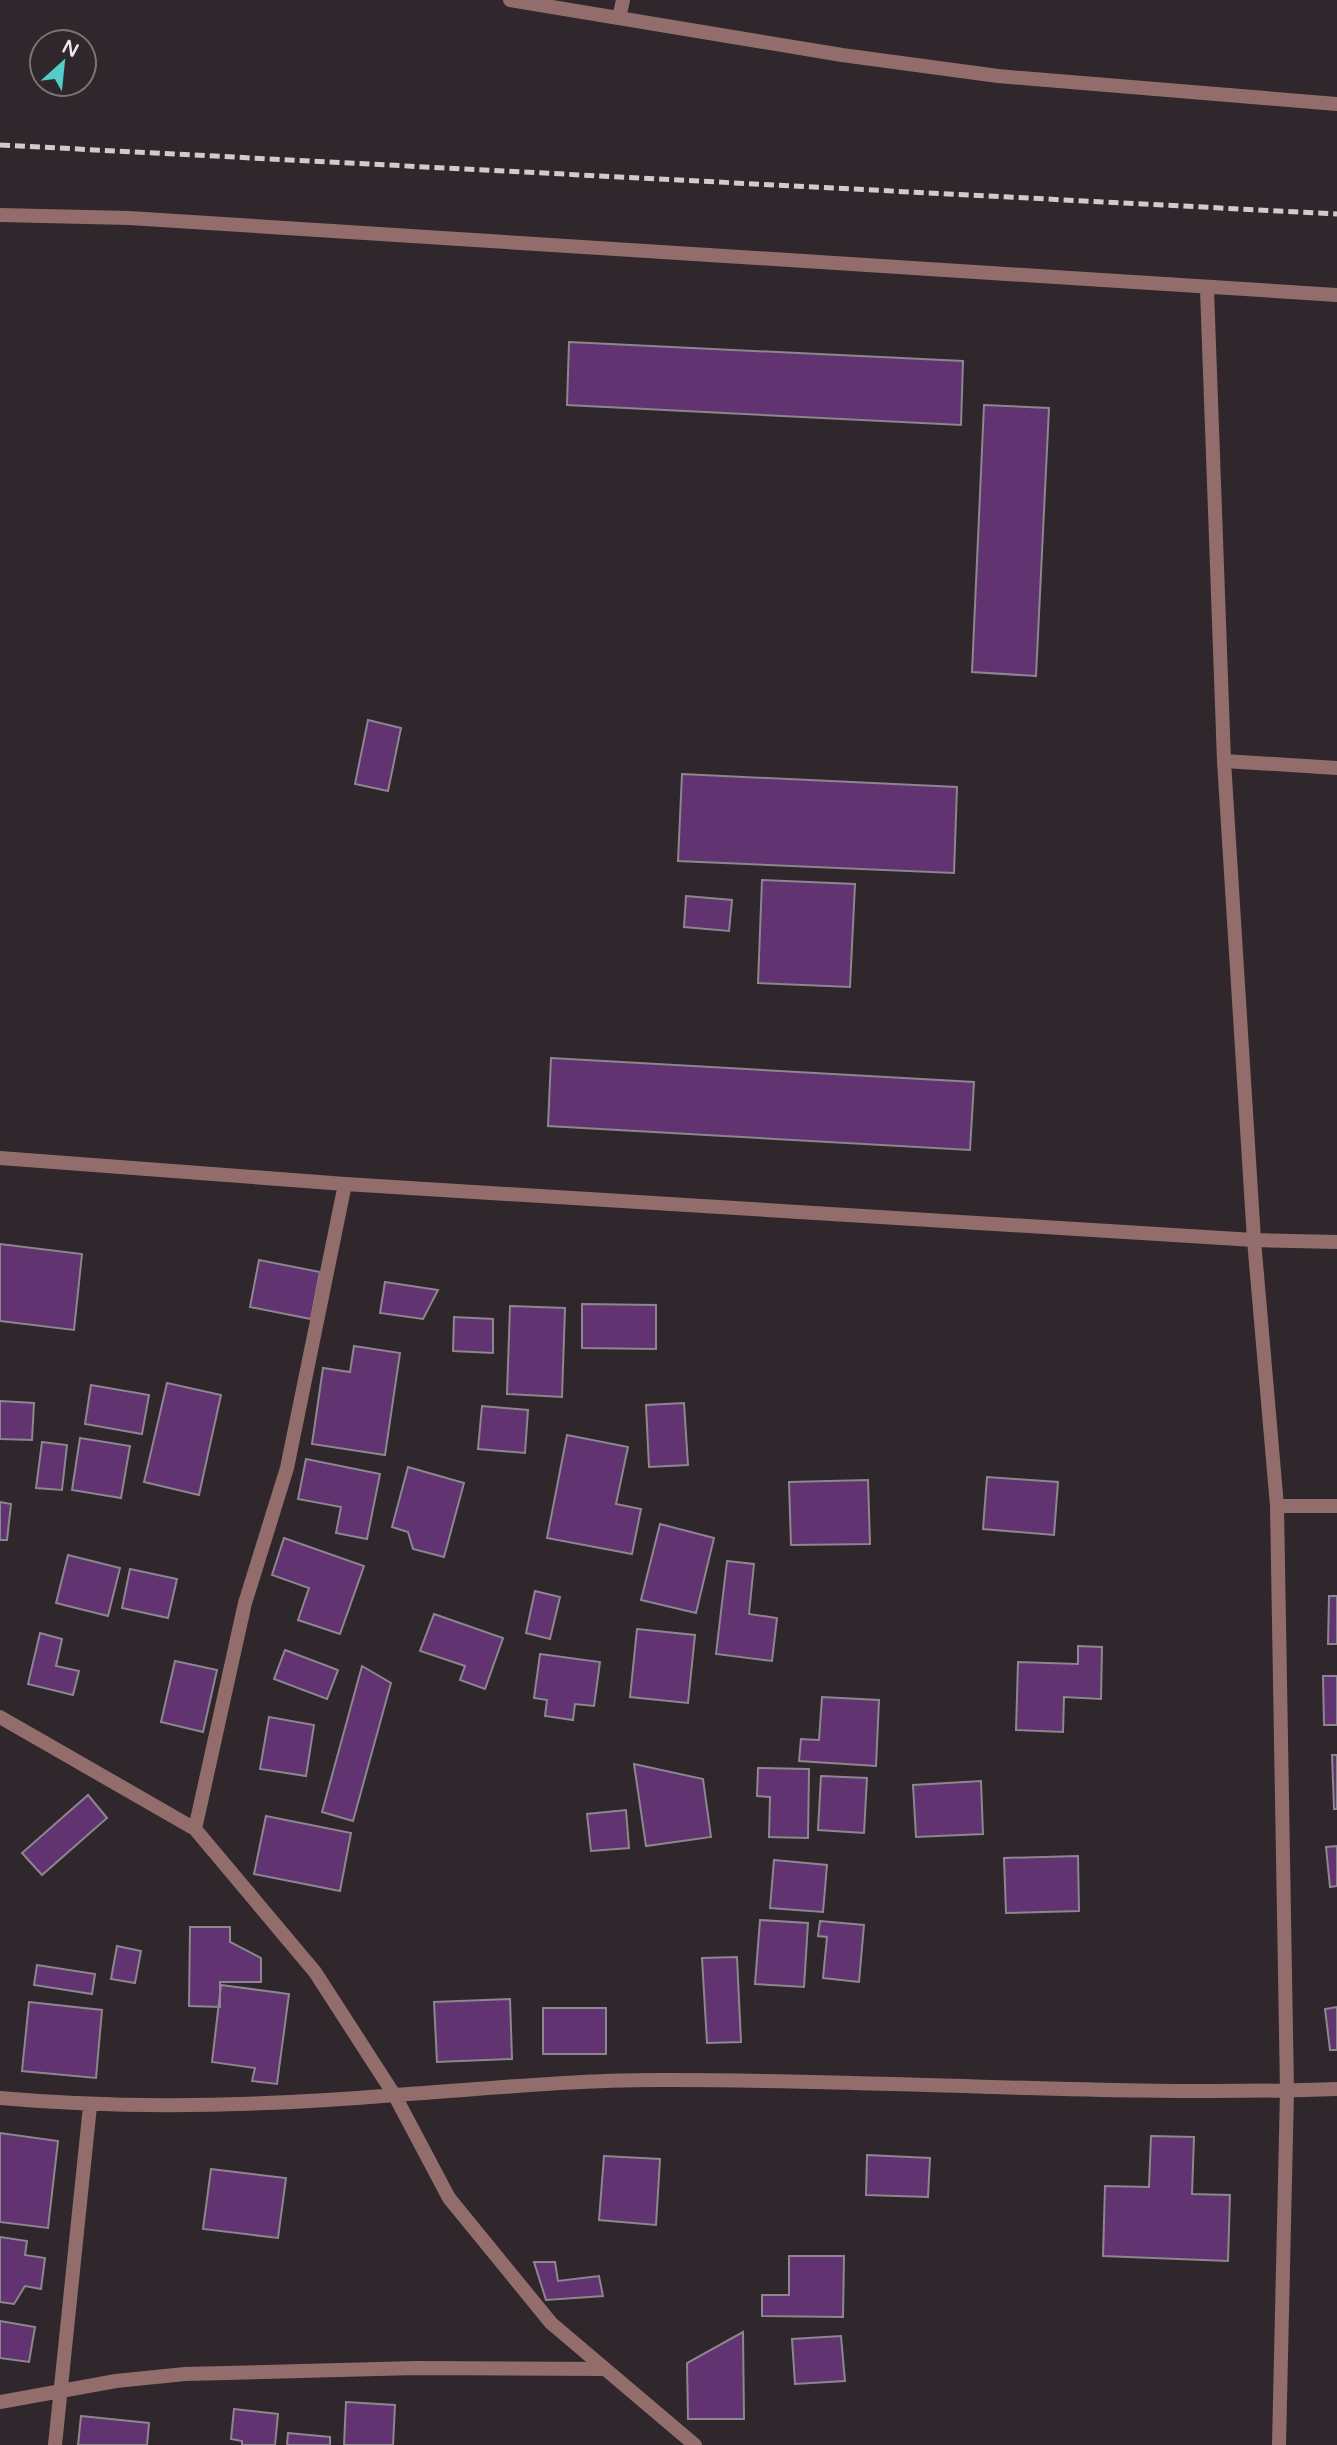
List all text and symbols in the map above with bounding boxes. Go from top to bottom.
north arrow [28,28,98,98]
text: N [58,35,82,62]

